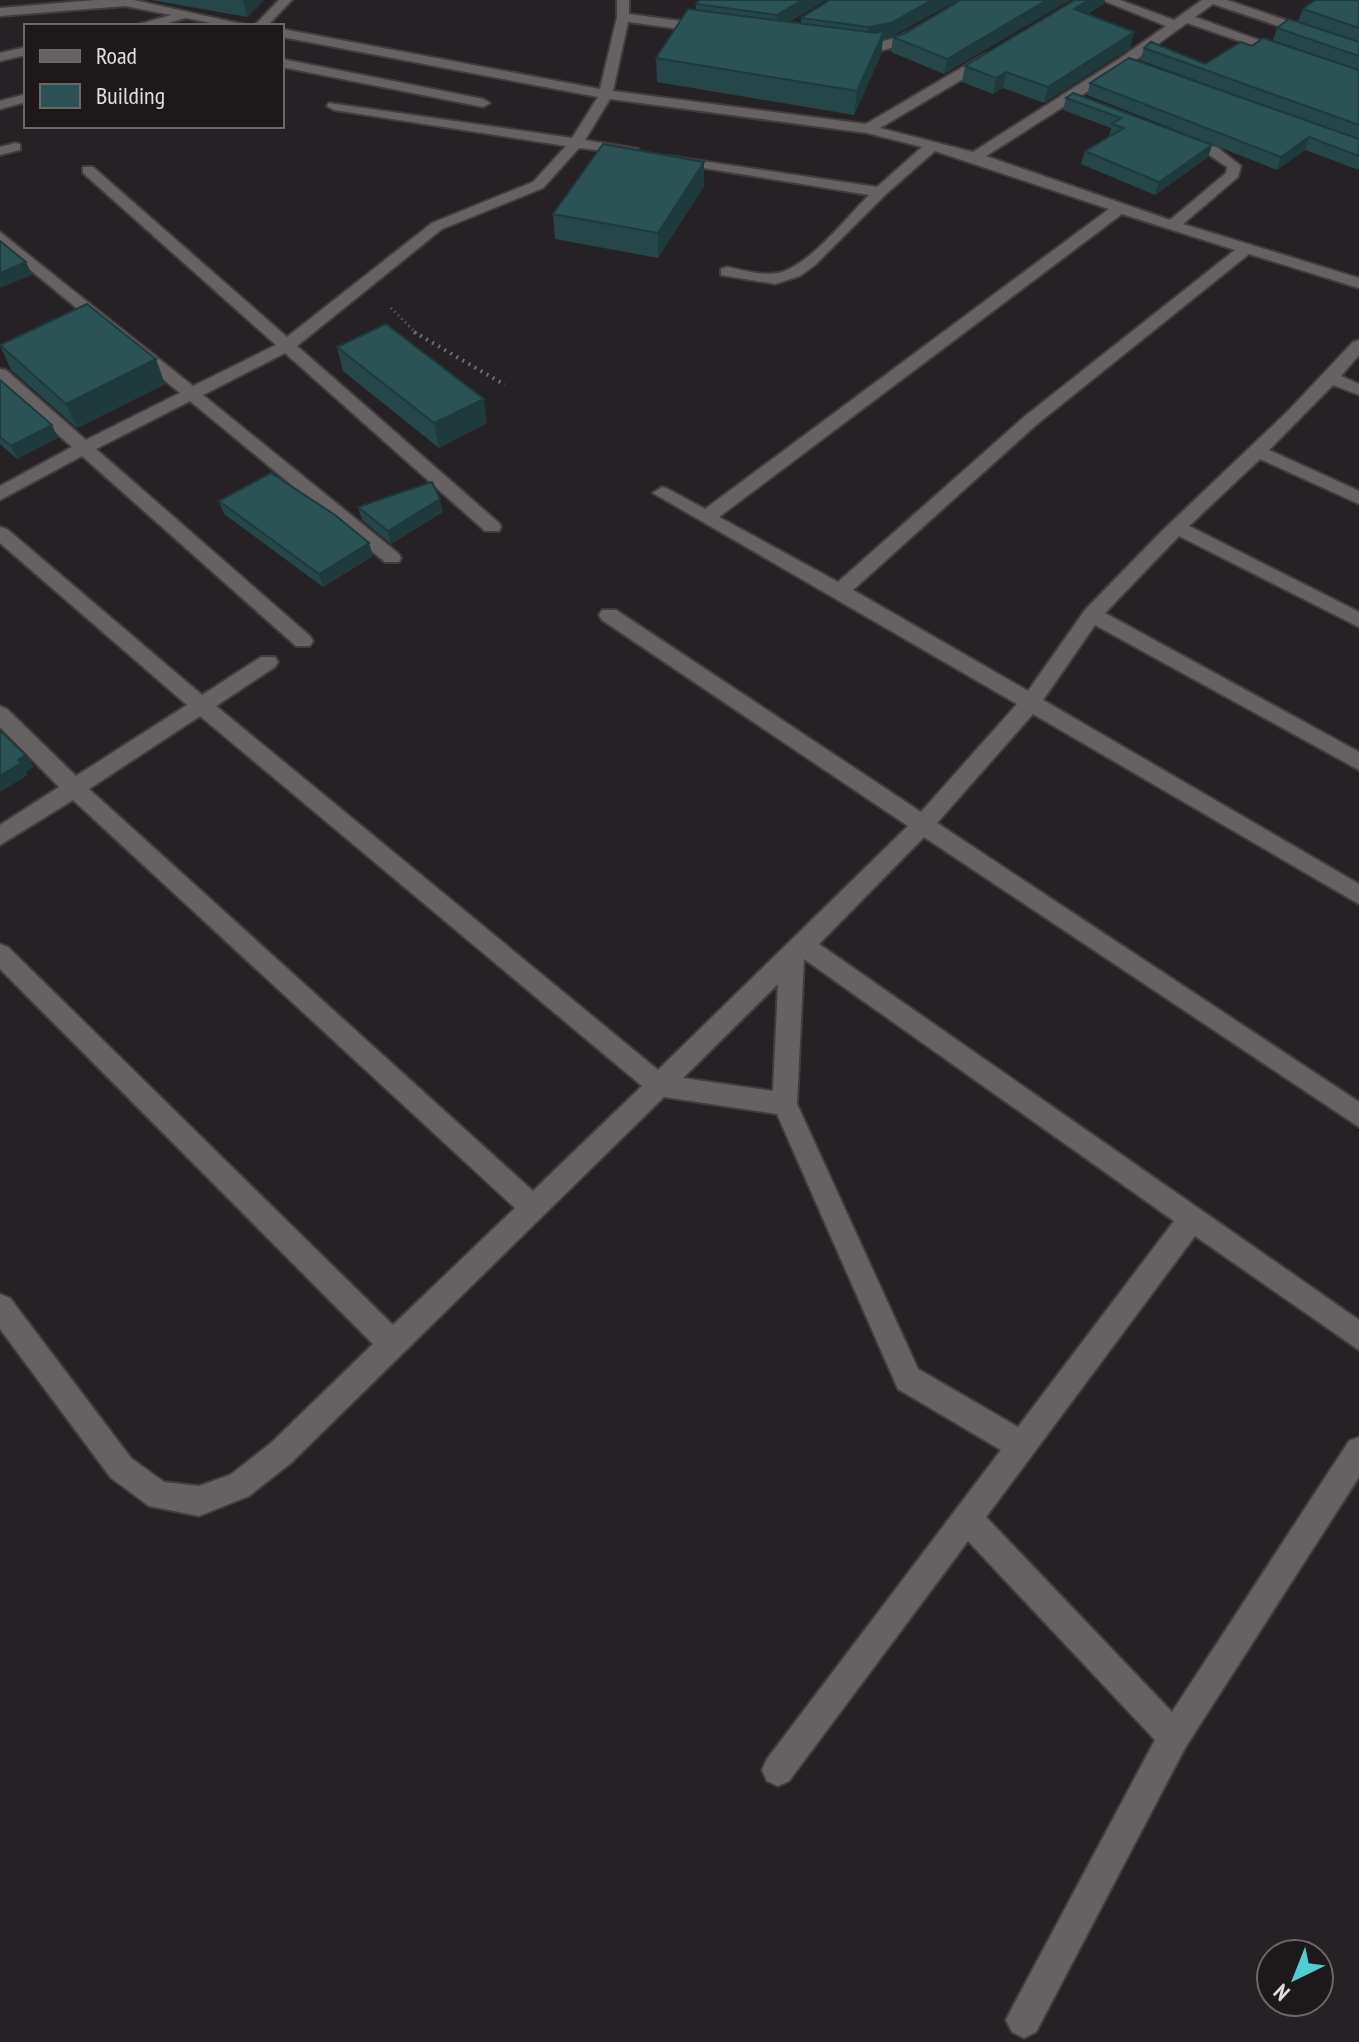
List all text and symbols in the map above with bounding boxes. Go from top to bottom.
legend [24,24,284,128]
text: Road [96,40,137,71]
text: Building [96,80,165,111]
north arrow [1255,1938,1335,2018]
text: N [1267,1978,1295,2007]

